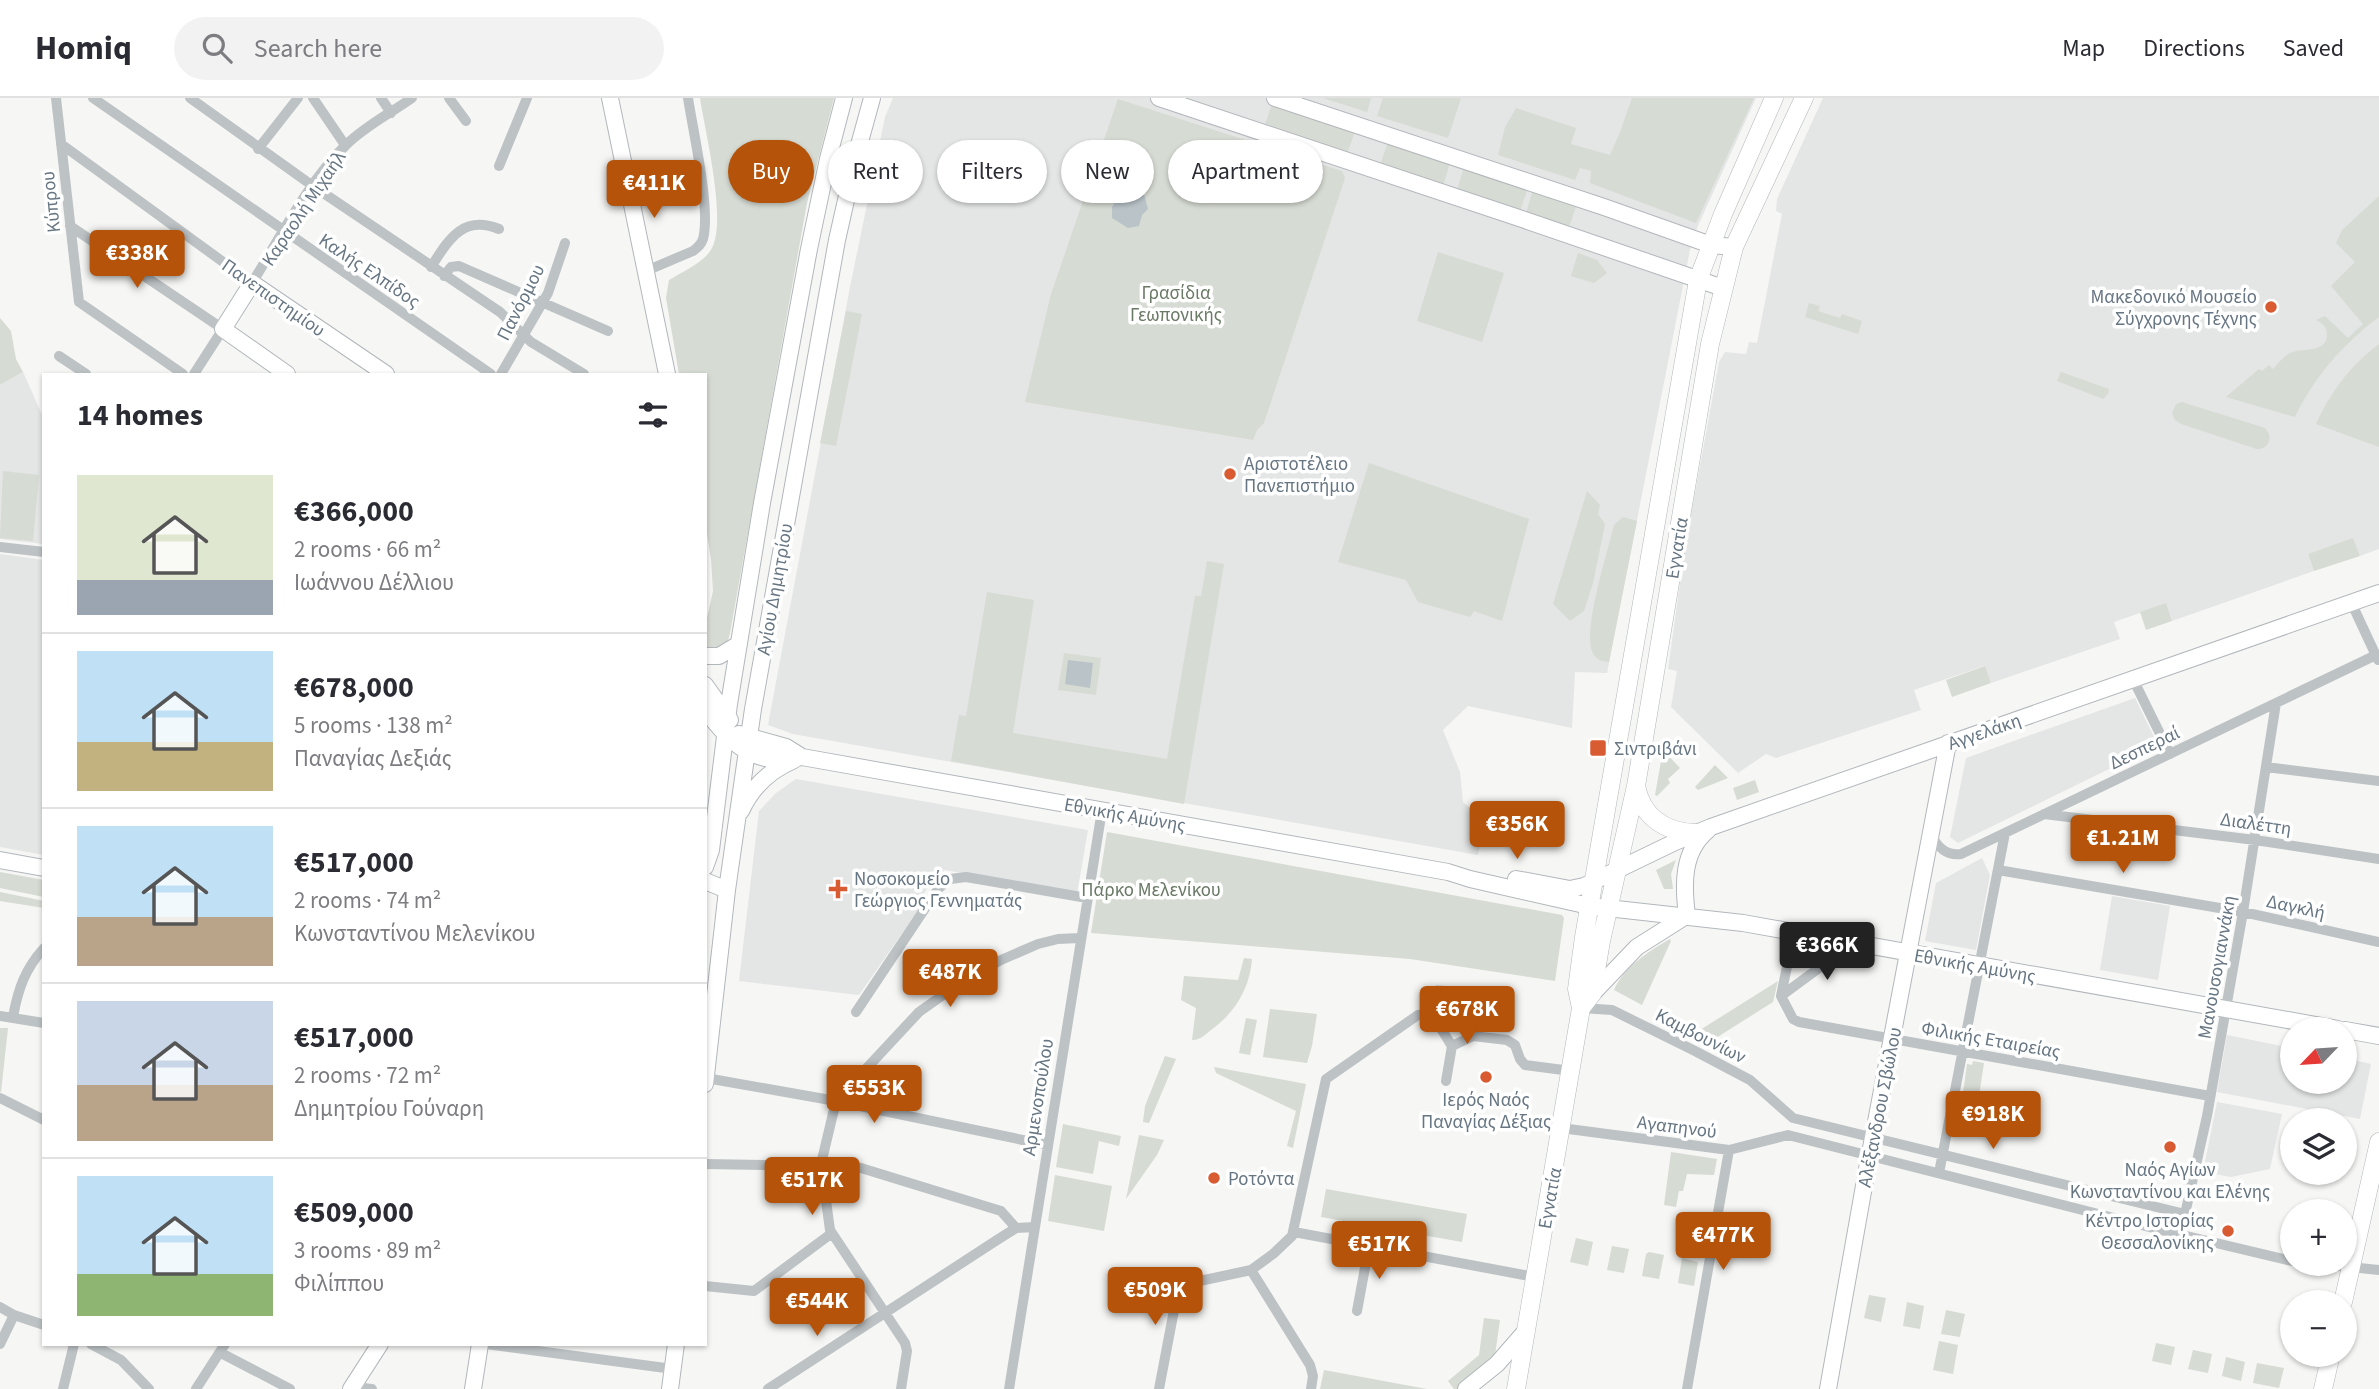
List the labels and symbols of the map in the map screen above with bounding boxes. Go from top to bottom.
street label: Καραολή Μιχαήλ [256,145,353,272]
pin: €411K [605,160,703,220]
street label: Κύπρου [35,170,68,234]
street label: Καλής Ελπίδος [313,227,425,315]
pin: €338K [88,230,186,290]
street label: Πανεπιστημίου [216,253,330,344]
street label: Πανόρμου [491,260,552,346]
park label: Γρασίδια Γεωπονικής [1130,280,1222,329]
place label: Μακεδονικό Μουσείο Σύγχρονης Τέχνης [2091,284,2257,333]
marker: Μακεδονικό Μουσείο Σύγχρονης Τέχνης [2263,299,2279,315]
place label: Αριστοτέλειο Πανεπιστήμιο [1244,451,1355,500]
marker: Αριστοτέλειο Πανεπιστήμιο [1222,466,1238,482]
street label: Εγνατία [1659,515,1696,581]
street label: Αγίου Δημητρίου [751,521,800,657]
street label: Αγγελάκη [1944,707,2025,758]
street label: Δεσπεραί [2105,720,2185,777]
place label: Σιντριβάνι [1614,736,1697,763]
marker: Σιντριβάνι [1588,738,1608,758]
street label: Εθνικής Αμύνης [1062,791,1188,839]
pin: €356K [1468,802,1566,861]
street label: Διαλέττη [2218,806,2293,843]
pin: €1.21M [2066,816,2180,875]
place label: Νοσοκομείο Γεώργιος Γεννηματάς [854,866,1022,915]
park label: Πάρκο Μελενίκου [1081,877,1221,904]
marker: Νοσοκομείο Γεώργιος Γεννηματάς [828,879,848,899]
street label: Δαγκλή [2264,888,2328,927]
street label: Μανουσογιαννάκη [2192,893,2243,1041]
pin: €366K [1778,922,1876,982]
street label: Εθνικής Αμύνης [1912,942,2038,990]
pin: €487K [901,950,999,1009]
pin: €678K [1418,986,1516,1046]
street label: Καμβουνίων [1650,1002,1750,1071]
street label: Φιλικής Εταιρείας [1919,1015,2062,1066]
north arrow [2280,1017,2357,1094]
street label: Αλέξανδρου Σβώλου [1852,1025,1909,1190]
street label: Αρμενοπούλου [1016,1037,1061,1158]
pin: €553K [825,1066,923,1125]
marker: Ιερός Ναός Παναγίας Δέξιας [1478,1069,1494,1085]
place label: Ιερός Ναός Παναγίας Δέξιας [1421,1087,1551,1136]
pin: €918K [1944,1091,2042,1151]
street label: Αγαπηνού [1635,1109,1718,1146]
marker: Ναός Αγίων Κωνσταντίνου και Ελένης [2162,1139,2178,1155]
place label: Ναός Αγίων Κωνσταντίνου και Ελένης [2070,1157,2270,1206]
pin: €517K [763,1158,861,1217]
street label: Εγνατία [1532,1165,1569,1231]
place label: Ροτόντα [1228,1166,1295,1193]
marker: Ροτόντα [1206,1170,1222,1186]
place label: Κέντρο Ιστορίας Θεσσαλονίκης [2085,1208,2214,1257]
pin: €477K [1674,1212,1772,1272]
pin: €517K [1330,1222,1428,1281]
marker: Κέντρο Ιστορίας Θεσσαλονίκης [2220,1223,2236,1239]
pin: €509K [1106,1268,1204,1327]
pin: €544K [768,1278,866,1338]

